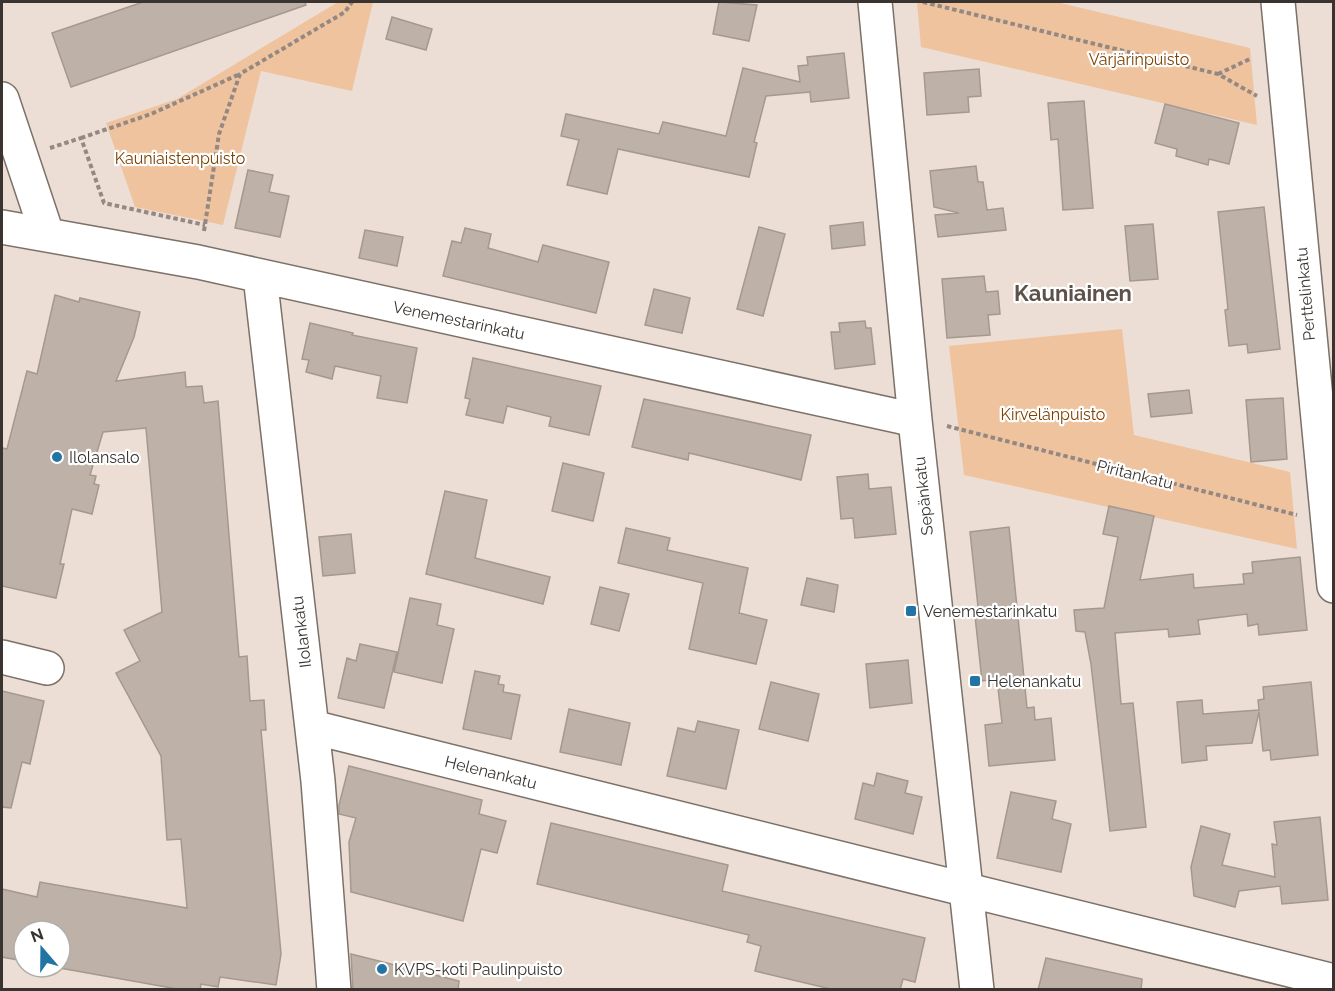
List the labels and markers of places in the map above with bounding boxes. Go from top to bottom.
place label: Ilolansalo [69,448,140,467]
marker: Ilolansalo [50,450,64,464]
place label: Venemestarinkatu [923,602,1057,621]
marker: Venemestarinkatu [904,604,918,618]
place label: Helenankatu [987,672,1081,691]
marker: Helenankatu [968,674,982,688]
place label: KVPS-koti Paulinpuisto [394,960,563,979]
marker: KVPS-koti Paulinpuisto [375,962,389,976]

